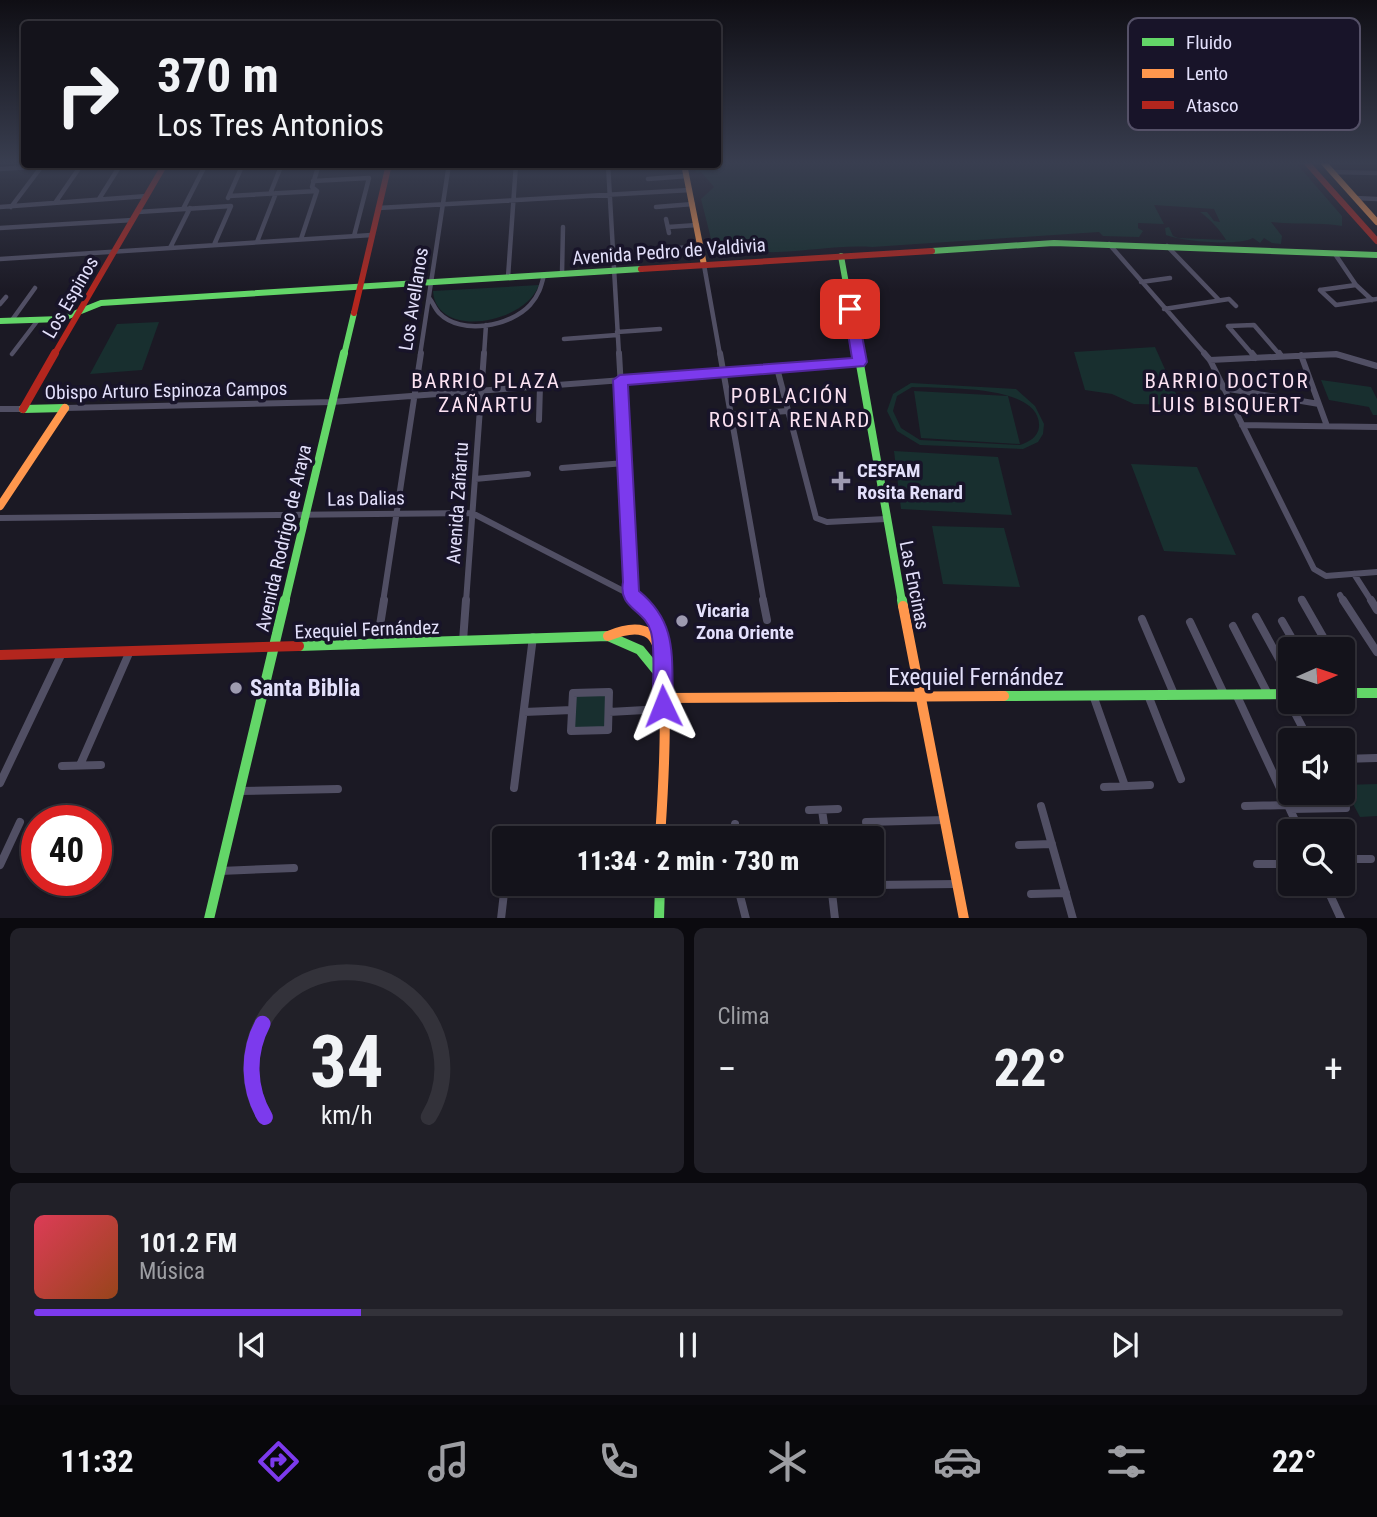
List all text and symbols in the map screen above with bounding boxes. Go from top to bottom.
legend [1128,18,1360,130]
text: Fluido [1186,31,1232,54]
text: 370 m [157,47,279,104]
icon: right [42,49,133,140]
text: Lento [1186,62,1228,85]
text: Atasco [1186,94,1239,117]
text: Los Tres Antonios [157,106,384,144]
street label: Avenida Pedro de Valdivia [572,233,767,270]
street label: Los Avellanos [394,246,433,352]
street label: Los Espinos [38,252,103,342]
pin [820,279,880,339]
icon: arrive [831,290,869,328]
district label: BARRIO PLAZA ZAÑARTU [411,369,561,417]
district label: BARRIO DOCTOR LUIS BISQUERT [1144,369,1310,417]
street label: Obispo Arturo Espinoza Campos [45,377,287,404]
district label: POBLACIÓN ROSITA RENARD [709,384,871,432]
street label: Avenida Zañartu [442,441,473,565]
street label: Avenida Rodrigo de Araya [251,442,316,634]
place label: CESFAM Rosita Renard [857,459,963,504]
marker: CESFAM Rosita Renard [831,471,851,491]
street label: Las Dalias [327,486,405,511]
street label: Las Encinas [895,539,934,631]
place label: Vicaria Zona Oriente [696,599,794,644]
marker: Vicaria Zona Oriente [674,613,690,629]
street label: Exequiel Fernández [294,615,440,644]
north arrow [1278,637,1354,714]
map controls [1278,637,1355,896]
street label: Exequiel Fernández [888,664,1064,691]
position arrow [626,669,700,743]
place label: Santa Biblia [250,675,360,702]
marker: Santa Biblia [228,680,244,696]
button: sound [1278,728,1355,805]
speed limit sign: 40 [21,805,112,896]
button: search [1278,819,1355,896]
text: 11:34 · 2 min · 730 m [577,846,799,876]
text: Clima [718,1003,769,1030]
text: 34 [310,1019,384,1105]
text: 22° [994,1038,1067,1099]
text: − [718,1047,737,1091]
text: + [1324,1047,1343,1091]
text: km/h [321,1100,372,1129]
text: 101.2 FM [139,1228,237,1258]
text: Música [139,1258,205,1285]
icon: previous [233,1326,271,1364]
icon: pause [669,1326,707,1364]
icon: next [1106,1326,1144,1364]
icon: directions [254,1437,303,1486]
icon: music [424,1437,473,1486]
icon: phone [594,1437,643,1486]
icon: climate [763,1437,812,1486]
icon: car [933,1437,982,1486]
icon: filters [1102,1437,1151,1486]
text: 11:32 [60,1442,134,1480]
text: 22° [1272,1442,1317,1480]

